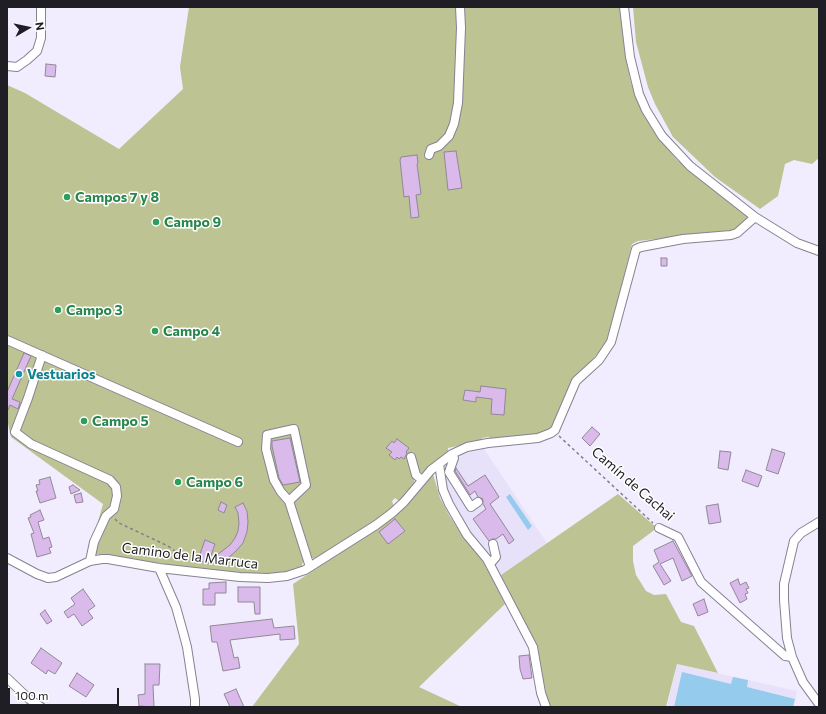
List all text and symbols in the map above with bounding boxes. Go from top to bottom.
north arrow [8,8,48,48]
text: N [33,21,47,31]
place label: Campos 7 y 8 [75,189,159,205]
marker: Campos 7 y 8 [62,192,72,202]
place label: Campo 9 [164,214,221,230]
marker: Campo 9 [151,217,161,227]
place label: Campo 3 [66,302,123,318]
marker: Campo 3 [53,305,63,315]
place label: Campo 4 [163,323,220,339]
marker: Campo 4 [150,326,160,336]
place label: Vestuarios [27,366,95,382]
marker: Vestuarios [14,369,24,379]
place label: Campo 5 [92,413,149,429]
marker: Campo 5 [79,416,89,426]
street label: Camín de Cachai [588,443,678,525]
place label: Campo 6 [186,474,243,490]
marker: Campo 6 [173,477,183,487]
street label: Camino de la Marruca [121,539,259,573]
scale bar [10,680,121,706]
text: 100 m [15,688,49,702]

